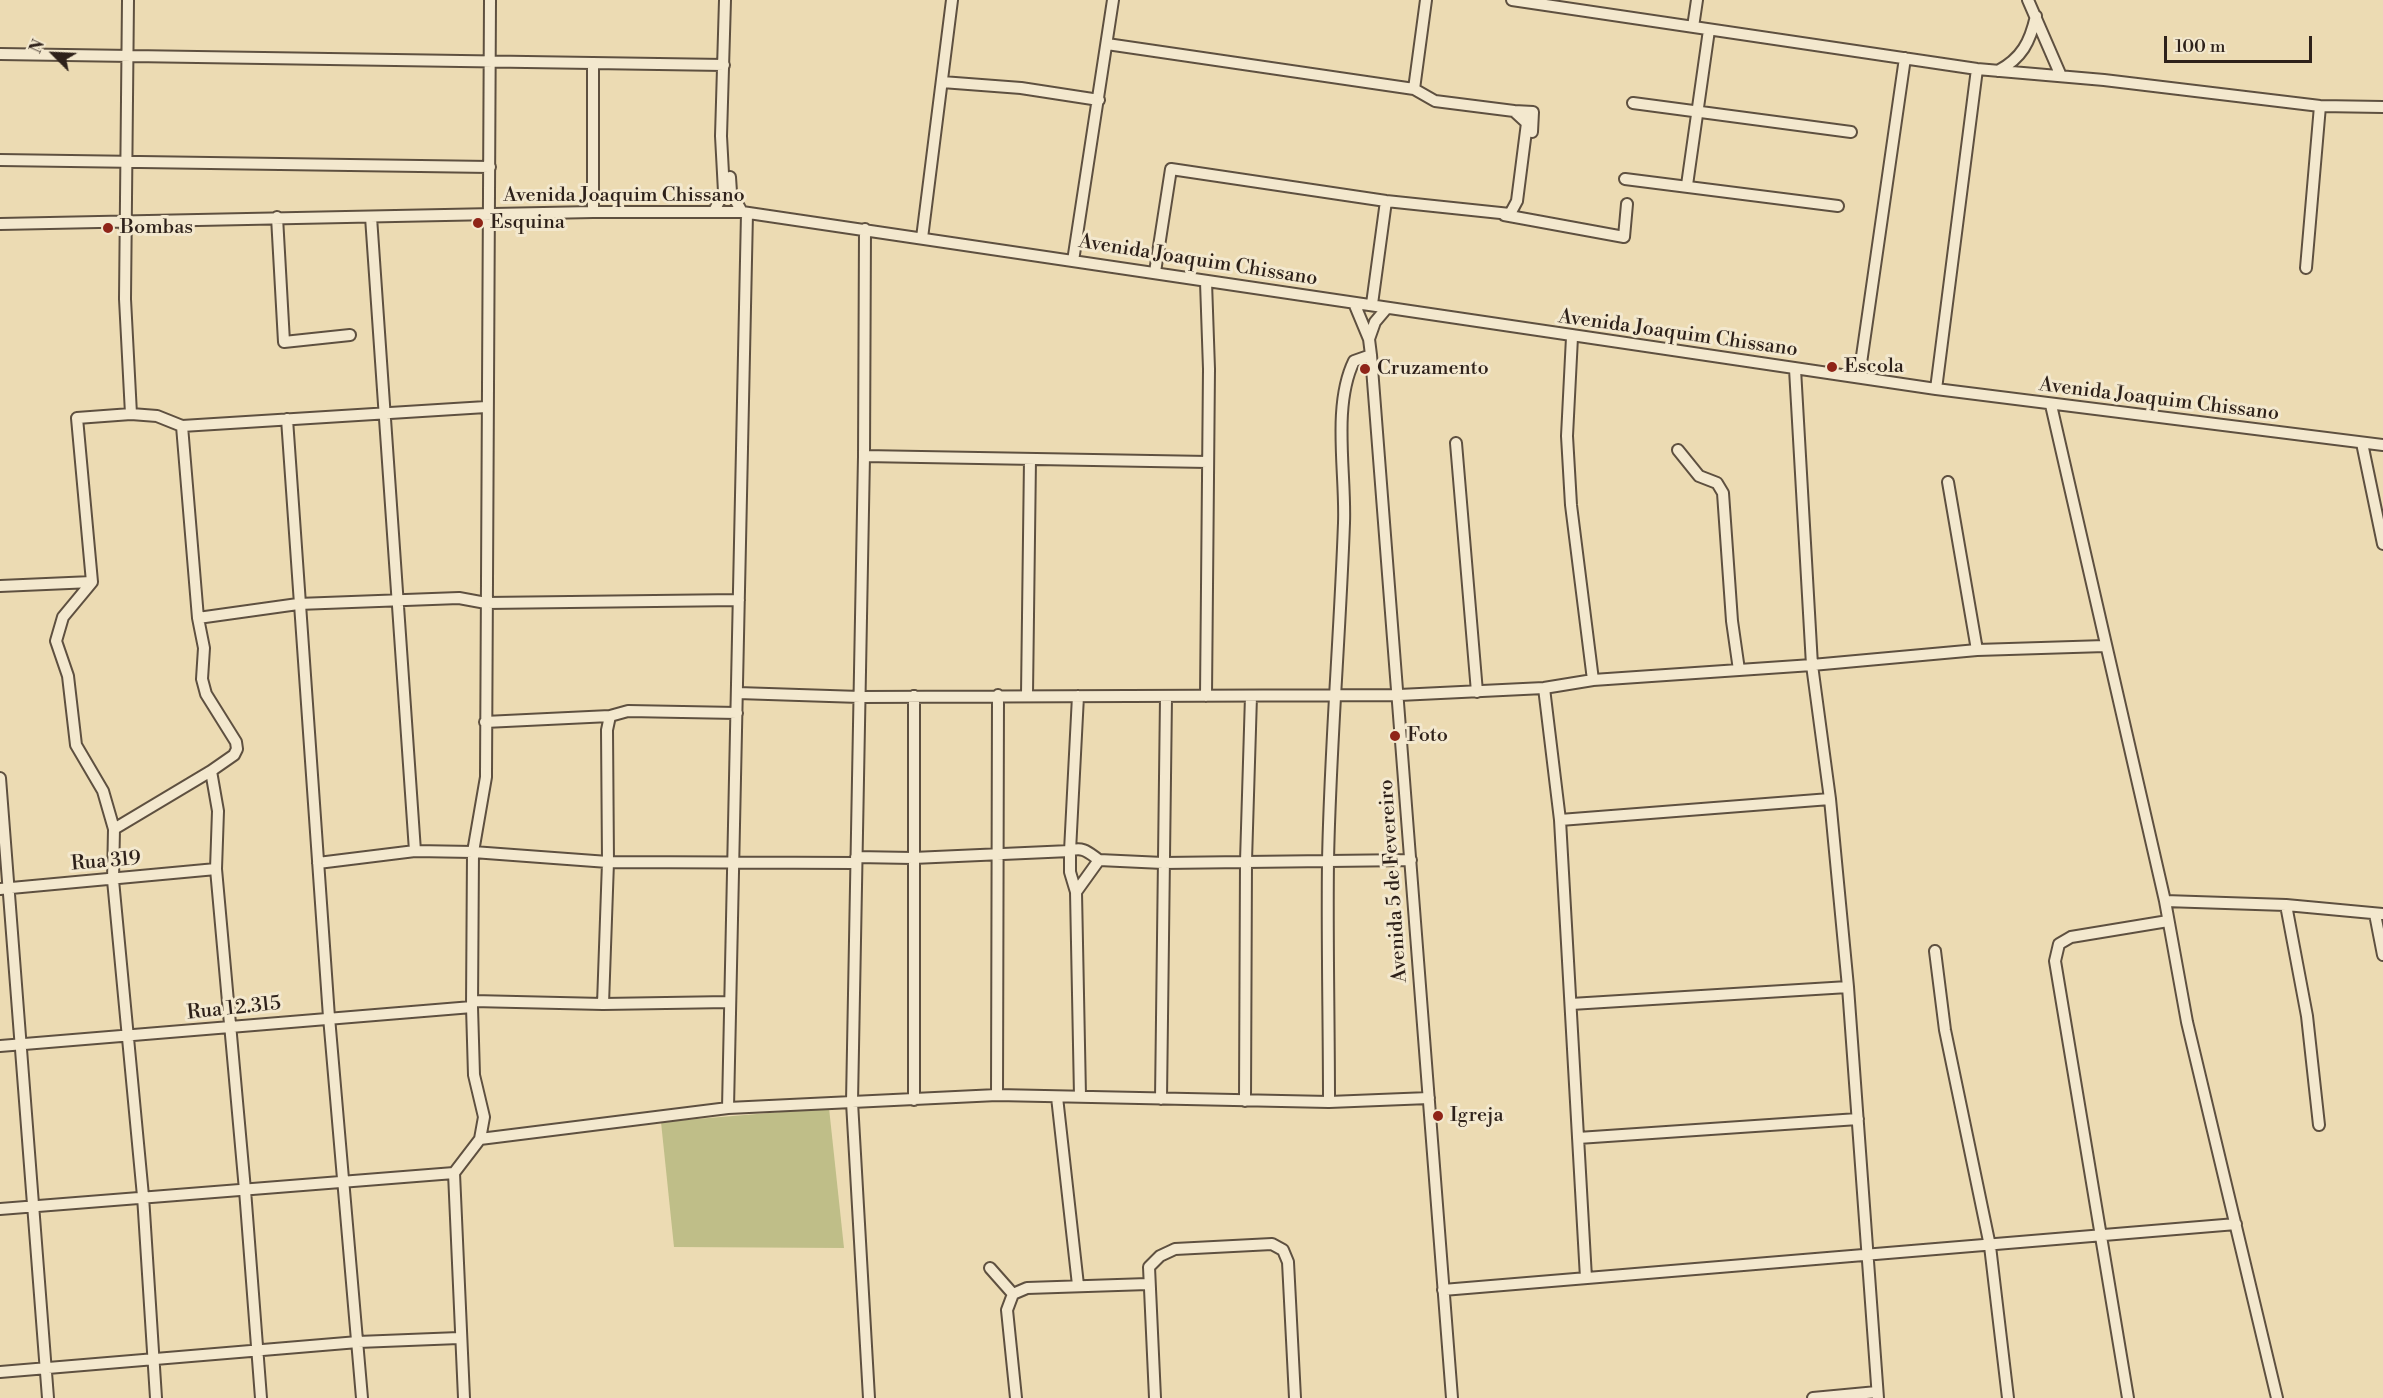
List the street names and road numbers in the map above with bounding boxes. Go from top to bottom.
street label: Avenida Joaquim Chissano [503,184,745,208]
street label: Avenida Joaquim Chissano [1077,230,1319,292]
street label: Avenida Joaquim Chissano [1557,305,1799,363]
street label: Avenida Joaquim Chissano [2038,373,2280,427]
street label: Avenida 5 de Fevereiro [1375,779,1413,983]
street label: Rua 319 [70,847,142,877]
street label: Rua 12.315 [186,992,282,1026]

